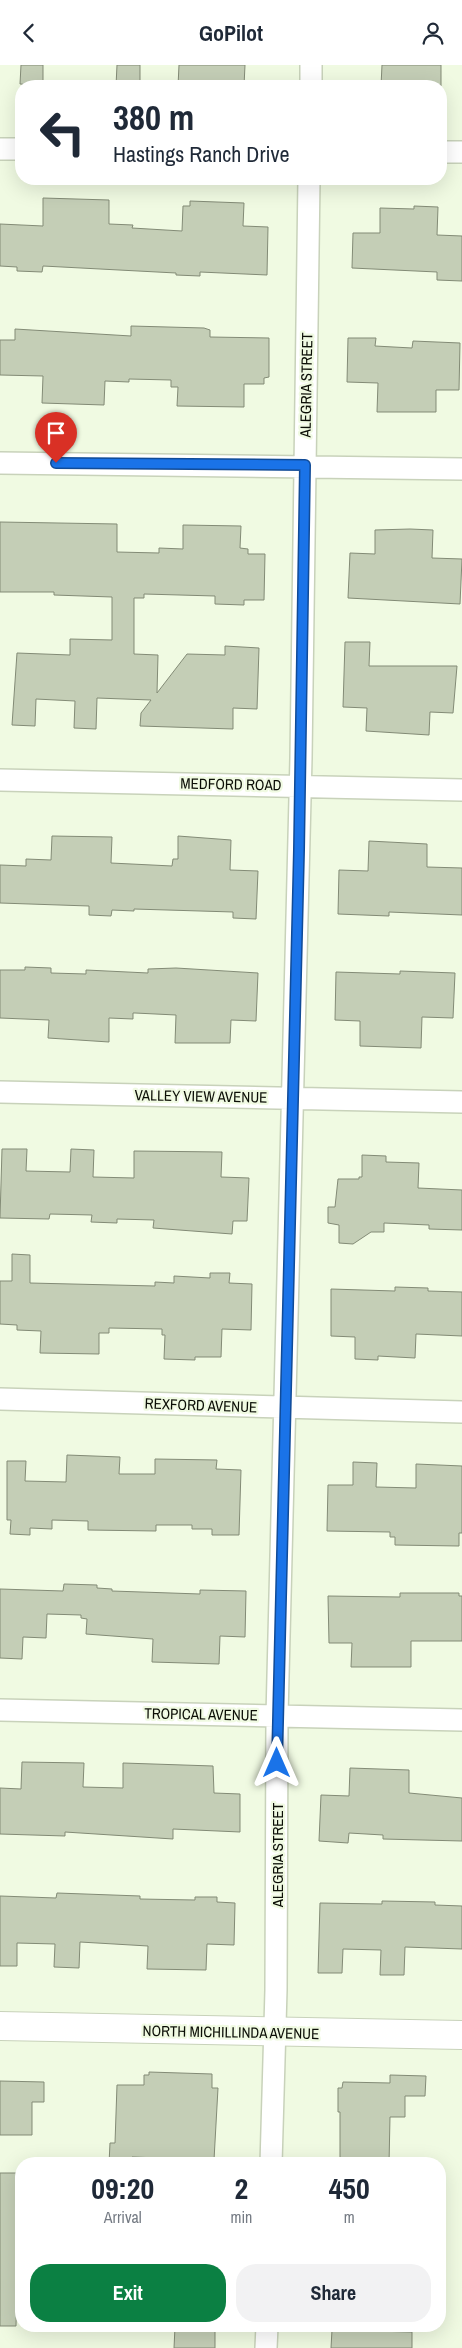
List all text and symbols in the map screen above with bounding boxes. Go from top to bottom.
text: GoPilot [199,18,263,48]
icon: back [15,19,43,47]
icon: person [419,19,447,47]
text: 380 m [113,94,194,141]
icon: left [30,100,95,165]
text: Hastings Ranch Drive [113,139,289,169]
street label: ALEGRIA STREET [295,332,317,438]
pin [35,412,77,463]
icon: arrive [42,419,70,447]
street label: MEDFORD ROAD [180,773,282,795]
street label: VALLEY VIEW AVENUE [134,1084,268,1108]
street label: REXFORD AVENUE [144,1393,258,1417]
street label: TROPICAL AVENUE [144,1703,258,1725]
position arrow [250,1736,302,1788]
street label: ALEGRIA STREET [267,1802,288,1908]
street label: NORTH MICHILLINDA AVENUE [143,2020,319,2044]
text: 09:20 [91,2168,154,2208]
text: 2 [235,2168,248,2208]
text: 450 [329,2168,370,2208]
text: Arrival [104,2206,142,2228]
text: min [230,2206,252,2228]
text: m [344,2206,355,2228]
button: Exit [30,2264,226,2322]
button: Share [236,2264,431,2322]

